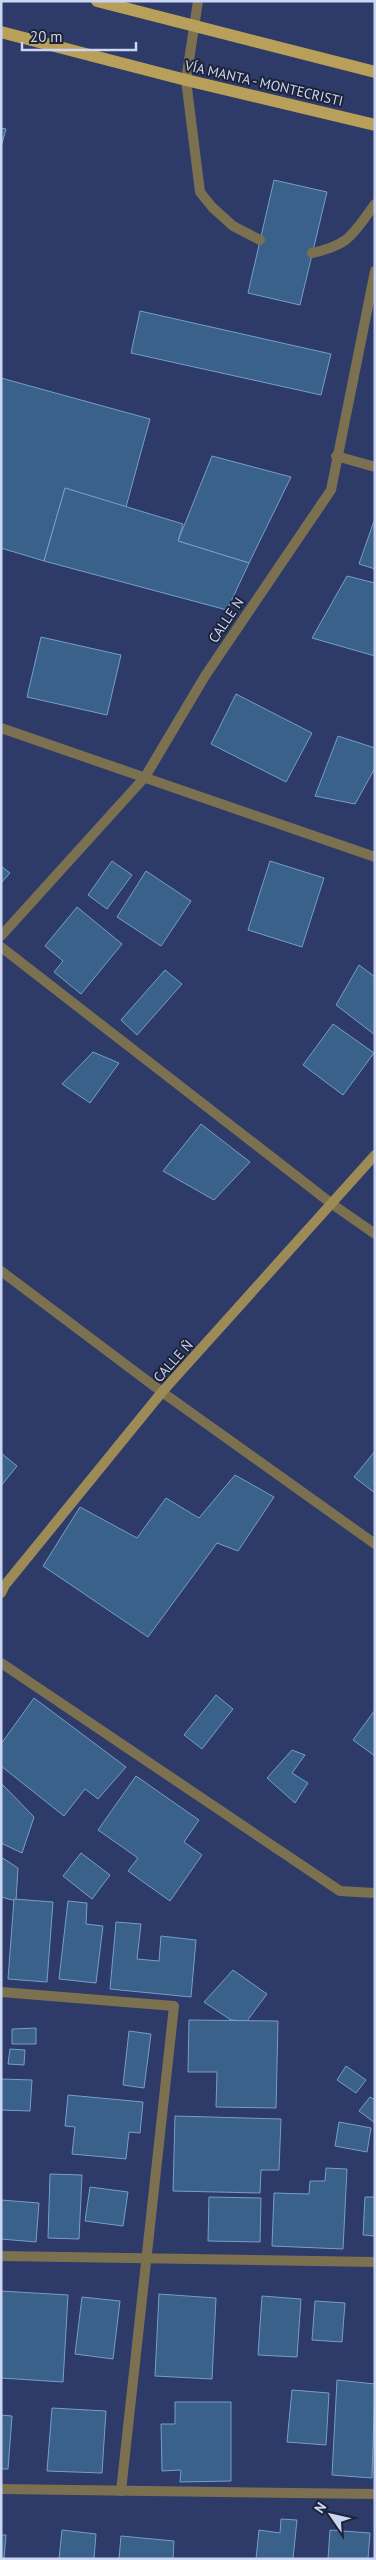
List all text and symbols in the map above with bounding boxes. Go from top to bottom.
scale bar [22,20,136,52]
text: 20 m [30,27,63,46]
street label: VÍA MANTA - MONTECRISTI [182,56,345,110]
street label: CALLE N [204,594,248,646]
street label: CALLE Ñ [149,1336,197,1386]
north arrow [306,2490,356,2540]
text: N [310,2499,330,2517]

